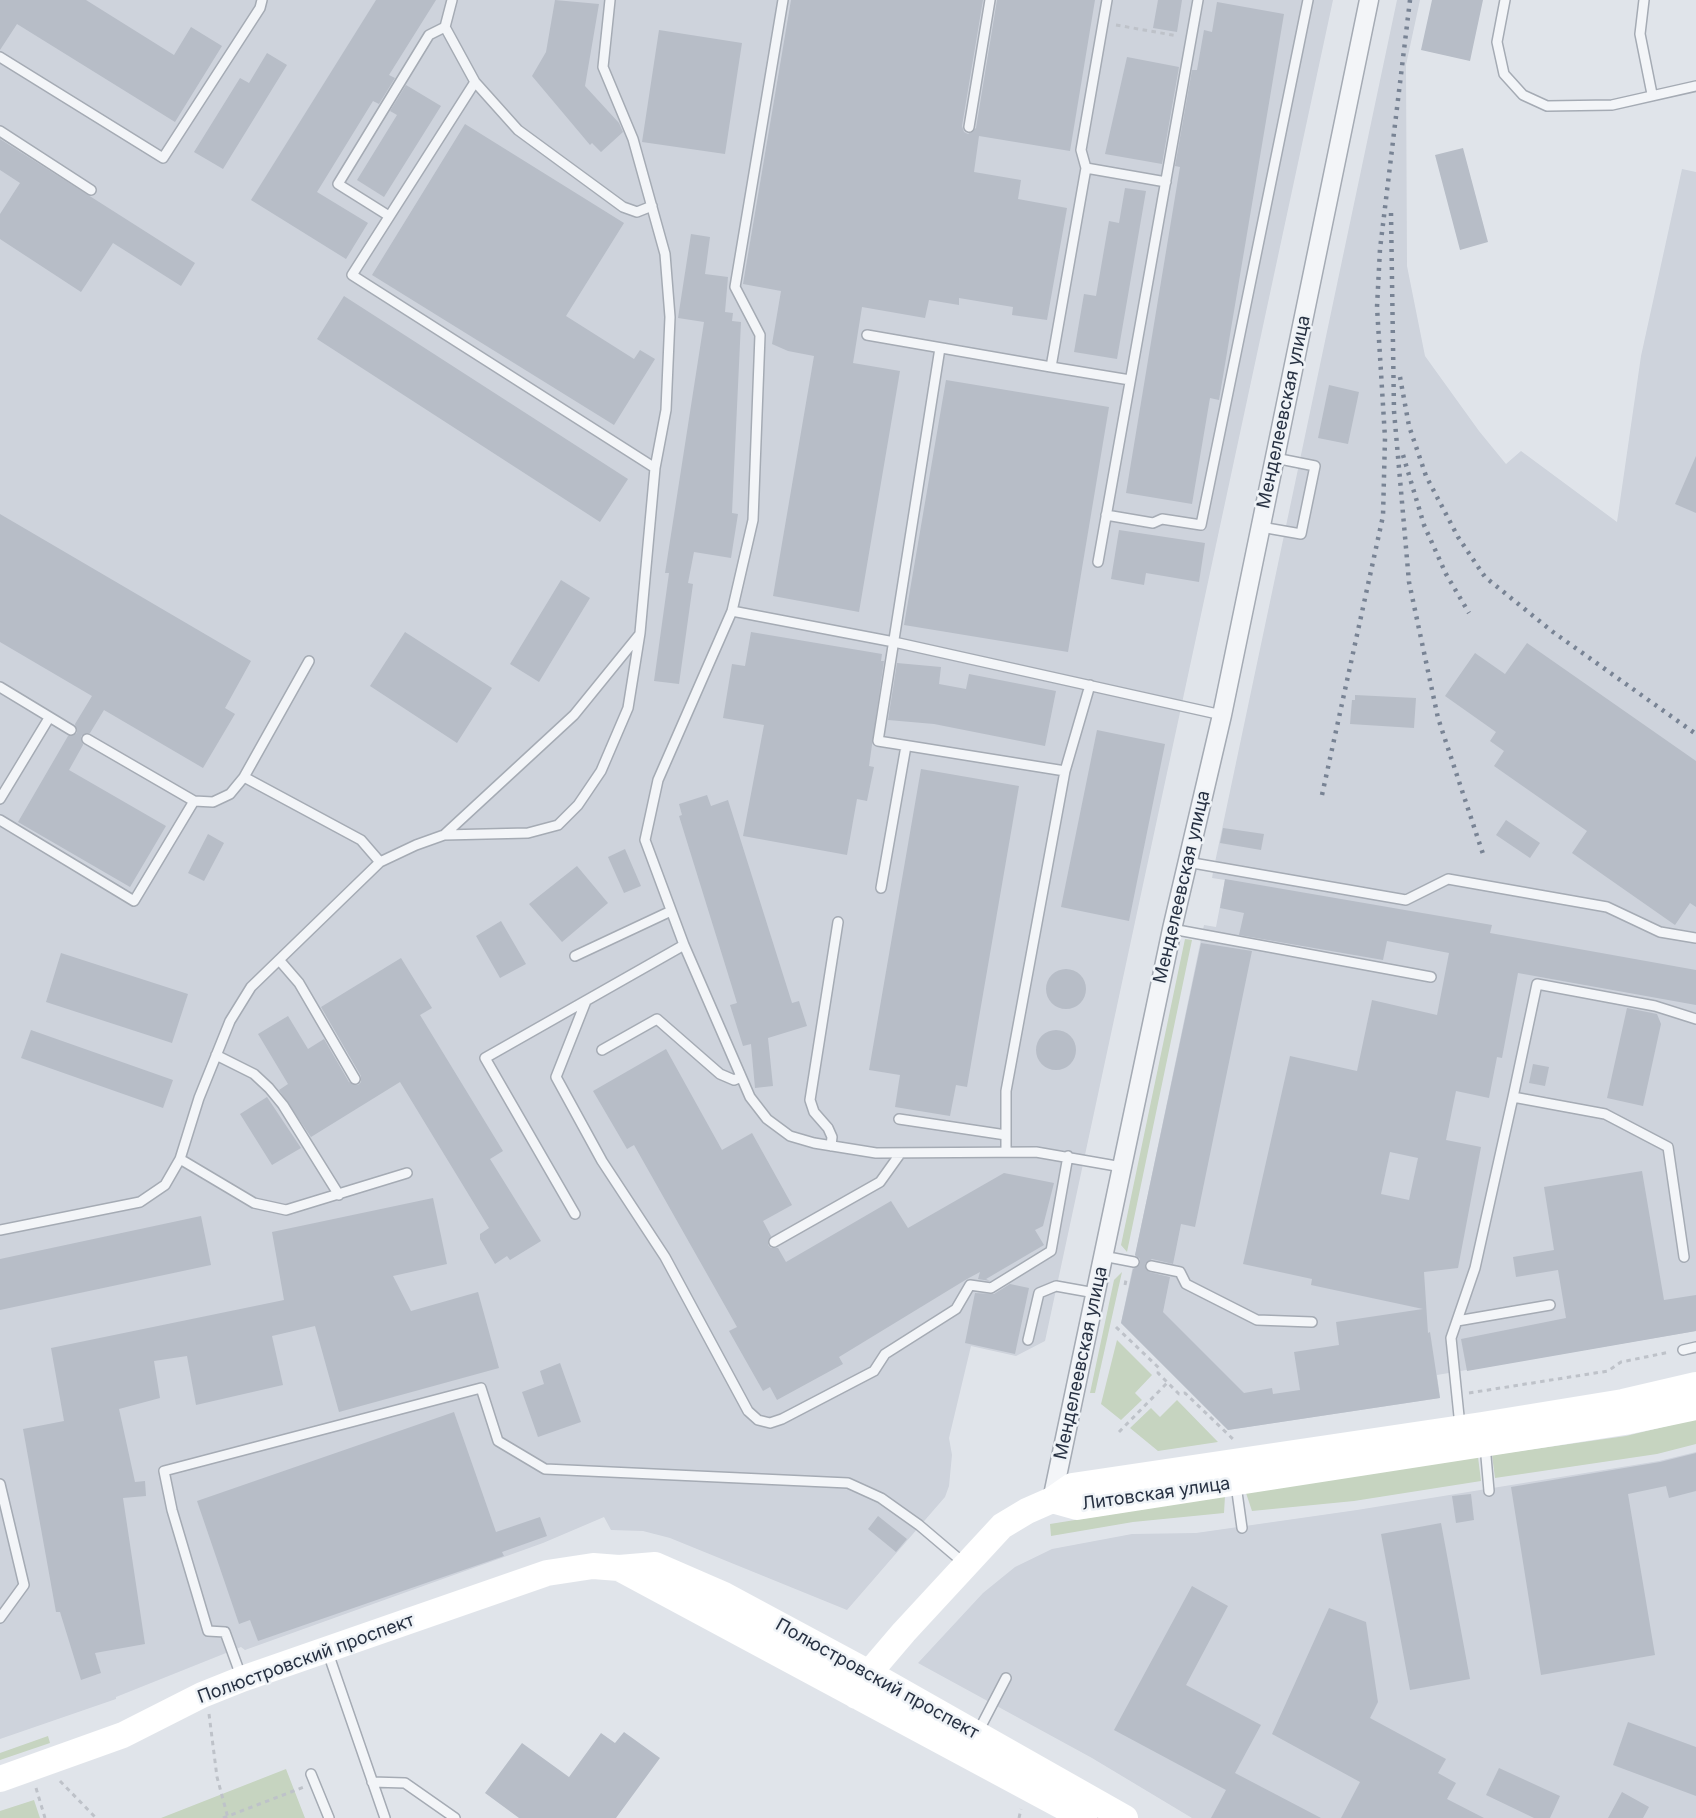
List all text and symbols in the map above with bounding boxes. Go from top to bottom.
street label: Менделеевская улица [1253,313,1315,511]
street label: Менделеевская улица [1149,789,1215,985]
street label: Менделеевская улица [1050,1264,1112,1462]
street label: Литовская улица [1080,1473,1232,1515]
street label: Полюстровский проспект [195,1610,417,1708]
street label: Полюстровский проспект [772,1614,982,1744]

